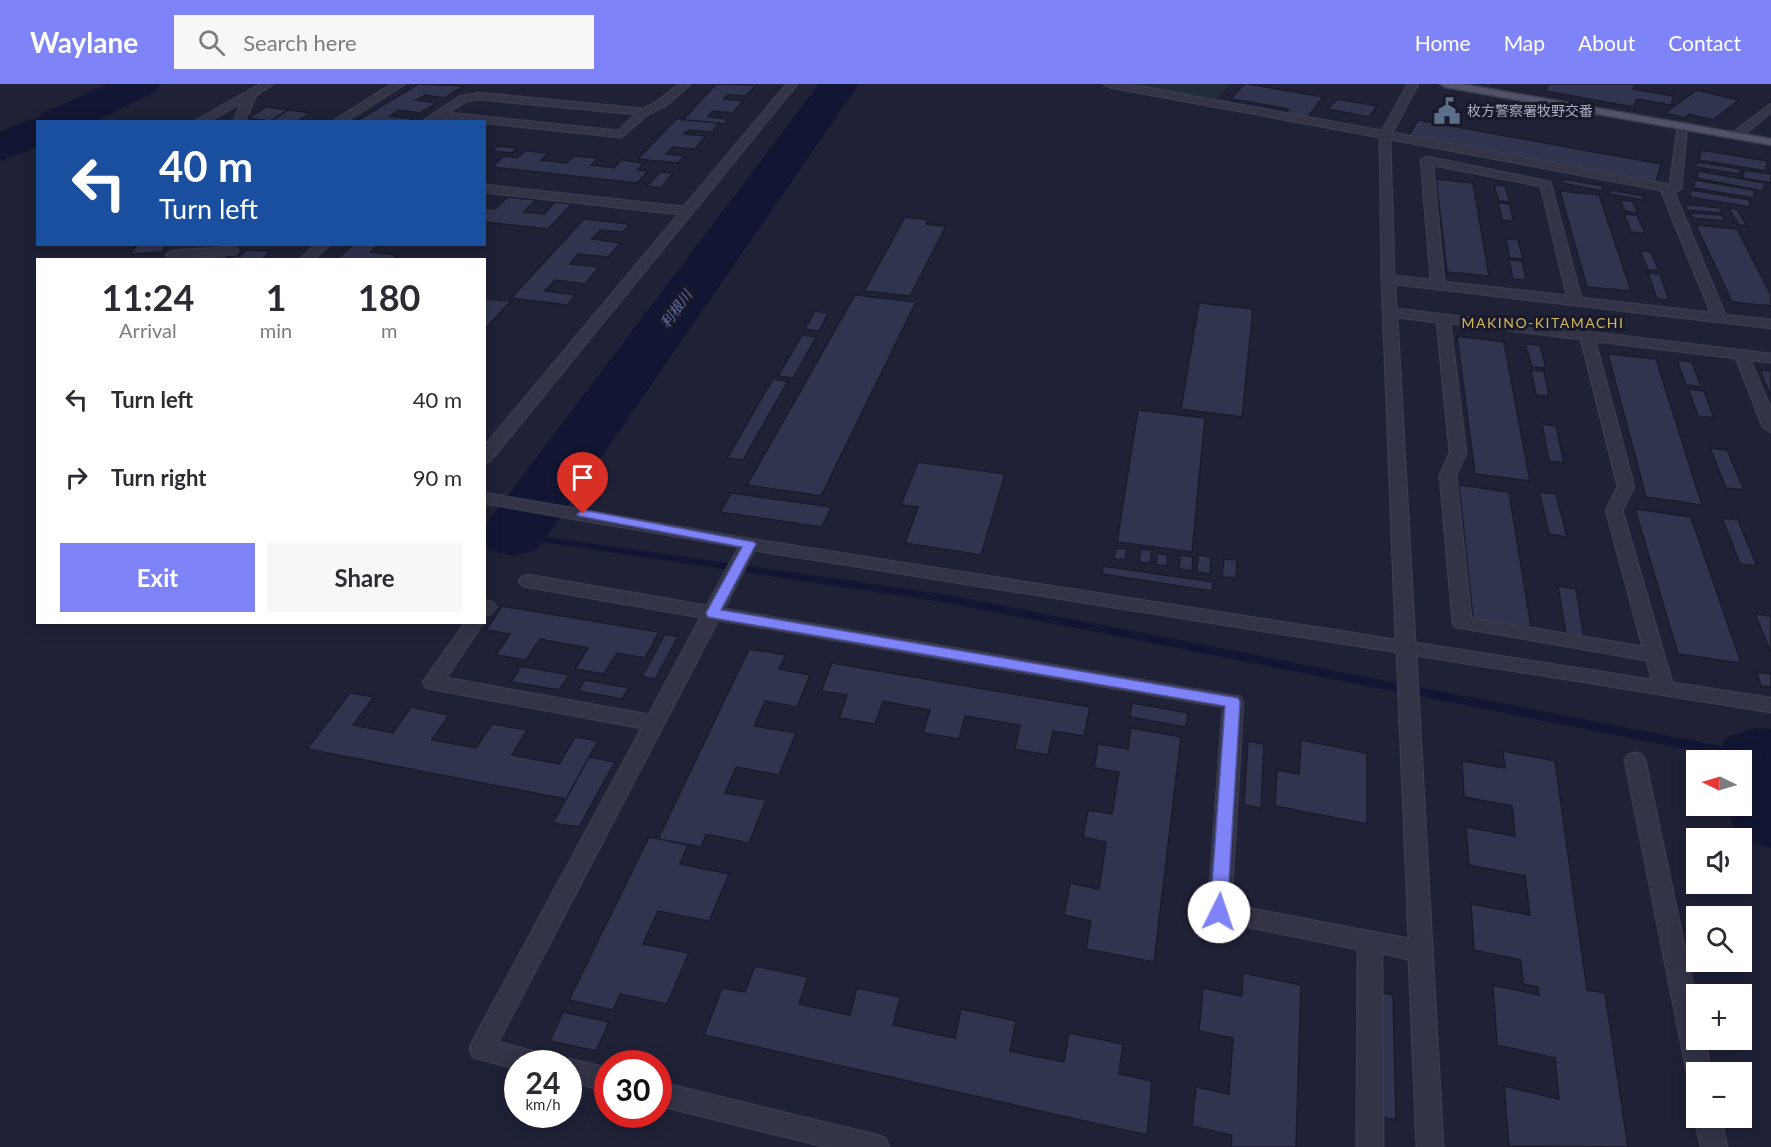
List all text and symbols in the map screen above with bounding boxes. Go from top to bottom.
search box [174,15,594,69]
text: Waylane [30,25,138,59]
icon: search [195,26,228,59]
text: Search here [243,29,357,56]
text: Home [1415,30,1471,55]
text: Map [1504,30,1545,55]
text: About [1578,30,1635,55]
text: Contact [1668,30,1741,55]
public building icon: 枚方警察署牧野交番 [1432,96,1462,126]
place label: 枚方警察署牧野交番 [1467,102,1593,119]
text: 40 m [159,141,253,191]
icon: left [60,144,138,222]
text: Turn left [159,192,258,225]
text: 11:24 [102,275,194,319]
text: 1 [266,275,287,319]
text: 180 [358,275,420,319]
water label: 利根川 [656,285,696,331]
district label: MAKINO-KITAMACHI [1462,314,1624,331]
text: Arrival [119,318,177,342]
text: min [260,318,292,342]
text: m [381,318,397,342]
icon: left [60,383,93,416]
text: Turn left [111,386,193,413]
text: 40 m [413,386,462,413]
pin [557,452,608,514]
icon: right [60,461,93,494]
icon: arrive [566,461,599,494]
text: Turn right [111,464,206,491]
text: 90 m [413,464,462,491]
button: Exit [60,543,255,612]
button: Share [267,543,462,612]
north arrow [1686,750,1752,816]
map controls [1686,750,1752,1128]
button: sound [1686,828,1752,894]
position arrow [1187,880,1251,944]
button: search [1686,906,1752,972]
button: + [1686,984,1752,1050]
speed limit sign: 30 [594,1050,672,1128]
button: − [1686,1062,1752,1128]
text: 24 [526,1064,560,1100]
text: km/h [525,1095,561,1113]

